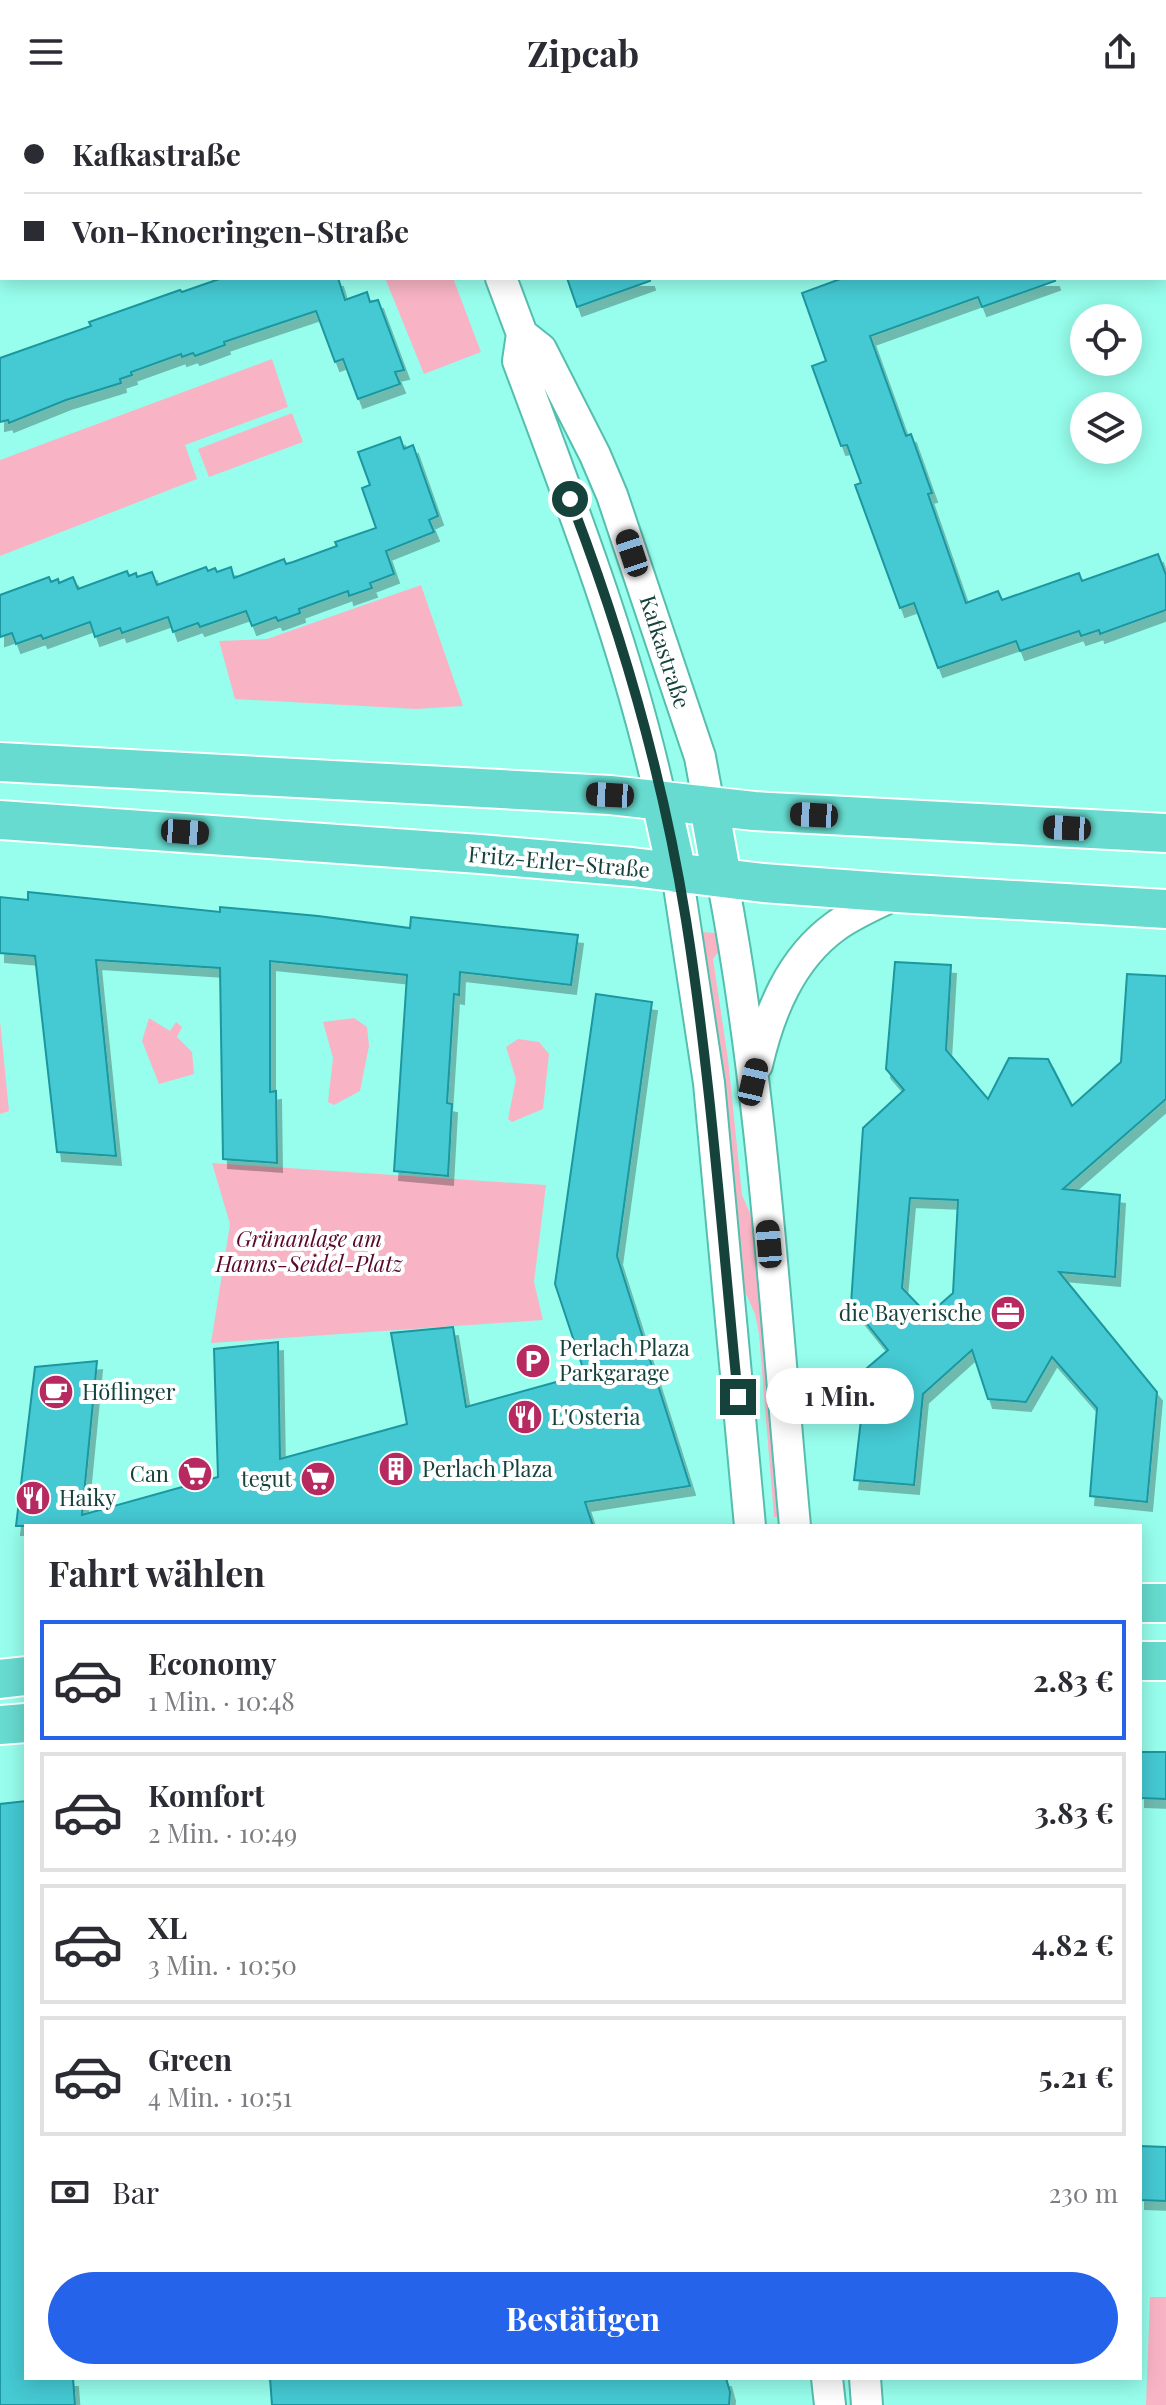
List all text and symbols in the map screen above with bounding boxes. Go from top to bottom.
text: Zipcab [527,28,639,76]
icon: menu [24,30,68,74]
icon: share [1098,30,1142,74]
text: Kafkastraße [72,134,241,174]
text: Von-Knoeringen-Straße [72,211,409,251]
map controls [1070,304,1142,464]
button: locate [1070,304,1142,376]
button: layers [1070,392,1142,464]
route start [552,481,588,517]
car [613,526,651,580]
street label: Kafkastraße [634,591,698,712]
car [585,782,635,808]
car [789,802,839,828]
car [1042,815,1092,841]
car [160,818,210,846]
street label: Fritz-Erler-Straße [467,838,651,884]
car [736,1056,770,1108]
car [755,1219,783,1269]
park label: Grünanlage am Hanns-Seidel-Platz [214,1223,404,1278]
office icon: die Bayerische [989,1294,1027,1332]
place label: die Bayerische [839,1297,982,1327]
place label: Perlach Plaza Parkgarage [559,1332,690,1387]
parking icon: Perlach Plaza Parkgarage [514,1342,552,1380]
callout: 1 Min. [766,1369,914,1425]
cafe icon: Höflinger [37,1373,75,1411]
place label: Höflinger [82,1376,176,1406]
text: 1 Min. [804,1378,876,1413]
route end [720,1379,756,1415]
restaurant icon: L'Osteria [506,1398,544,1436]
place label: L'Osteria [551,1401,640,1431]
building icon: Perlach Plaza [377,1450,415,1488]
place label: Perlach Plaza [422,1453,553,1483]
supermarket icon: Can [176,1455,214,1493]
place label: Can [130,1458,169,1488]
supermarket icon: tegut [299,1460,337,1498]
place label: tegut [241,1463,293,1493]
restaurant icon: Haiky [14,1479,52,1517]
place label: Haiky [59,1482,116,1512]
text: Fahrt wählen [48,1548,265,1596]
text: Economy [148,1643,277,1683]
icon: car [52,1644,124,1716]
text: 2.83 € [1033,1660,1114,1700]
text: 1 Min. · 10:48 [148,1683,295,1718]
text: Komfort [148,1775,265,1815]
icon: car [52,1776,124,1848]
text: 3.83 € [1034,1792,1114,1832]
text: 2 Min. · 10:49 [148,1815,297,1850]
text: XL [148,1907,187,1947]
icon: car [52,1908,124,1980]
text: 4.82 € [1032,1924,1114,1964]
text: 3 Min. · 10:50 [148,1947,297,1982]
text: Green [148,2039,232,2079]
icon: car [52,2040,124,2112]
text: 5.21 € [1039,2056,1114,2096]
text: 4 Min. · 10:51 [148,2079,292,2114]
icon: cash [48,2170,92,2214]
text: Bar [112,2172,159,2212]
text: 230 m [1049,2175,1118,2210]
button: Bestätigen [48,2272,1118,2364]

